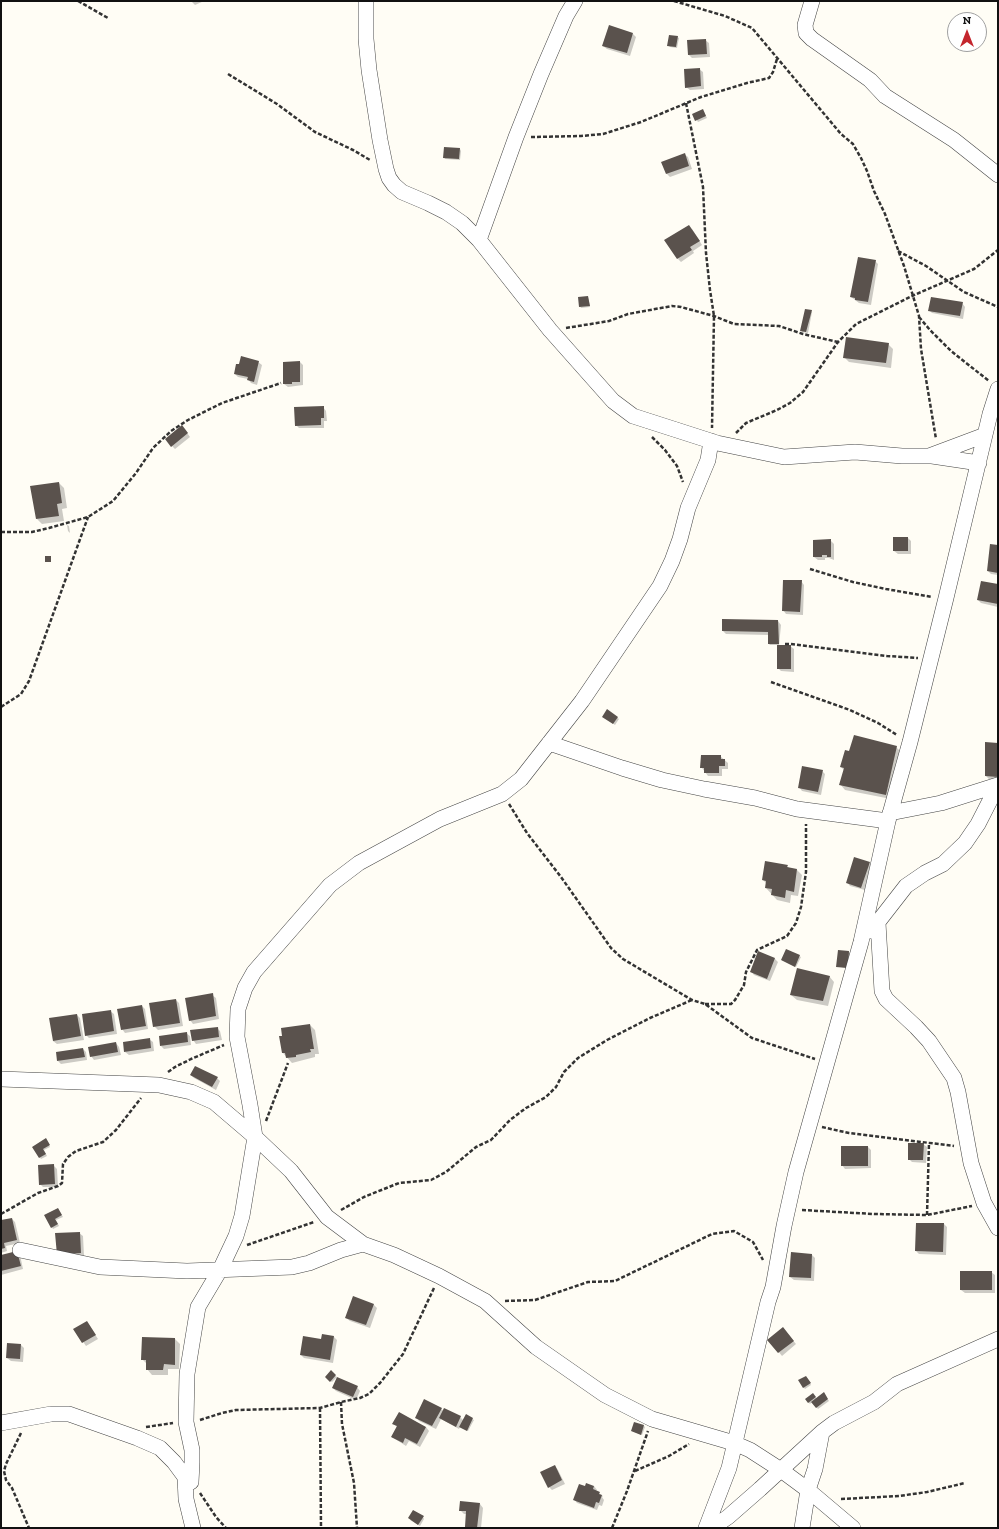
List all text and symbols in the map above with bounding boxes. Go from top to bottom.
north arrow [947,12,987,52]
text: N [963,14,971,27]

